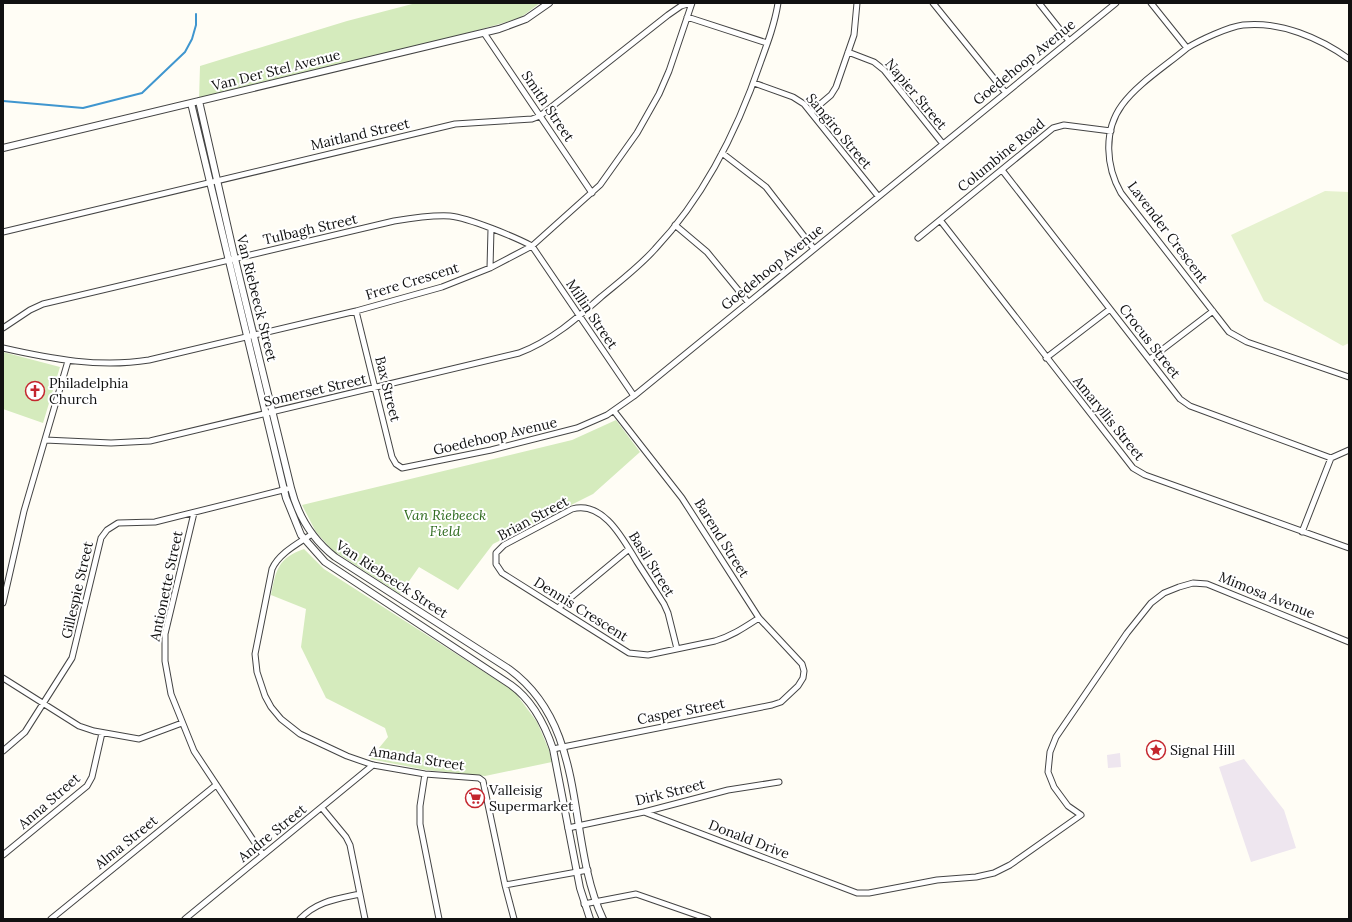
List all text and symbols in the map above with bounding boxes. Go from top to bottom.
street label: Goedehoop Avenue [969,15,1079,109]
street label: Van Der Stel Avenue [209,45,343,95]
street label: Napier Street [881,55,951,134]
street label: Smith Street [518,67,579,145]
street label: Sangiro Street [802,90,876,173]
street label: Maitland Street [309,114,412,154]
street label: Columbine Road [954,114,1048,196]
street label: Lavender Crescent [1124,178,1212,287]
street label: Tulbagh Street [261,209,359,249]
street label: Goedehoop Avenue [717,220,827,314]
street label: Van Riebeeck Street [232,232,282,364]
street label: Frere Crescent [363,258,462,304]
street label: Millin Street [562,276,622,353]
street label: Crocus Street [1115,300,1185,382]
street label: Bax Street [371,354,405,424]
street label: Somerset Street [262,369,369,411]
street label: Amaryllis Street [1069,371,1149,464]
place label: Philadelphia Church [49,374,128,408]
church icon: Philadelphia Church [24,380,46,402]
street label: Goedehoop Avenue [431,413,559,459]
street label: Brian Street [494,492,572,544]
street label: Barend Street [691,495,754,581]
park label: Van Riebeeck Field [404,506,486,540]
street label: Antionette Street [145,528,187,644]
street label: Basil Street [625,528,679,600]
street label: Van Riebeeck Street [332,535,452,622]
street label: Gillespie Street [57,539,97,641]
street label: Mimosa Avenue [1216,567,1318,623]
street label: Dennis Crescent [531,573,632,645]
street label: Casper Street [636,694,727,728]
place icon: Signal Hill [1145,739,1167,761]
street label: Amanda Street [367,741,466,774]
place label: Signal Hill [1170,741,1235,759]
street label: Anna Street [14,769,84,833]
street label: Dirk Street [633,775,707,809]
place label: Valleisig Supermarket [488,781,574,815]
supermarket icon: Valleisig Supermarket [464,787,486,809]
street label: Andre Street [233,800,310,867]
street label: Alma Street [90,811,162,873]
street label: Donald Drive [706,815,792,863]

